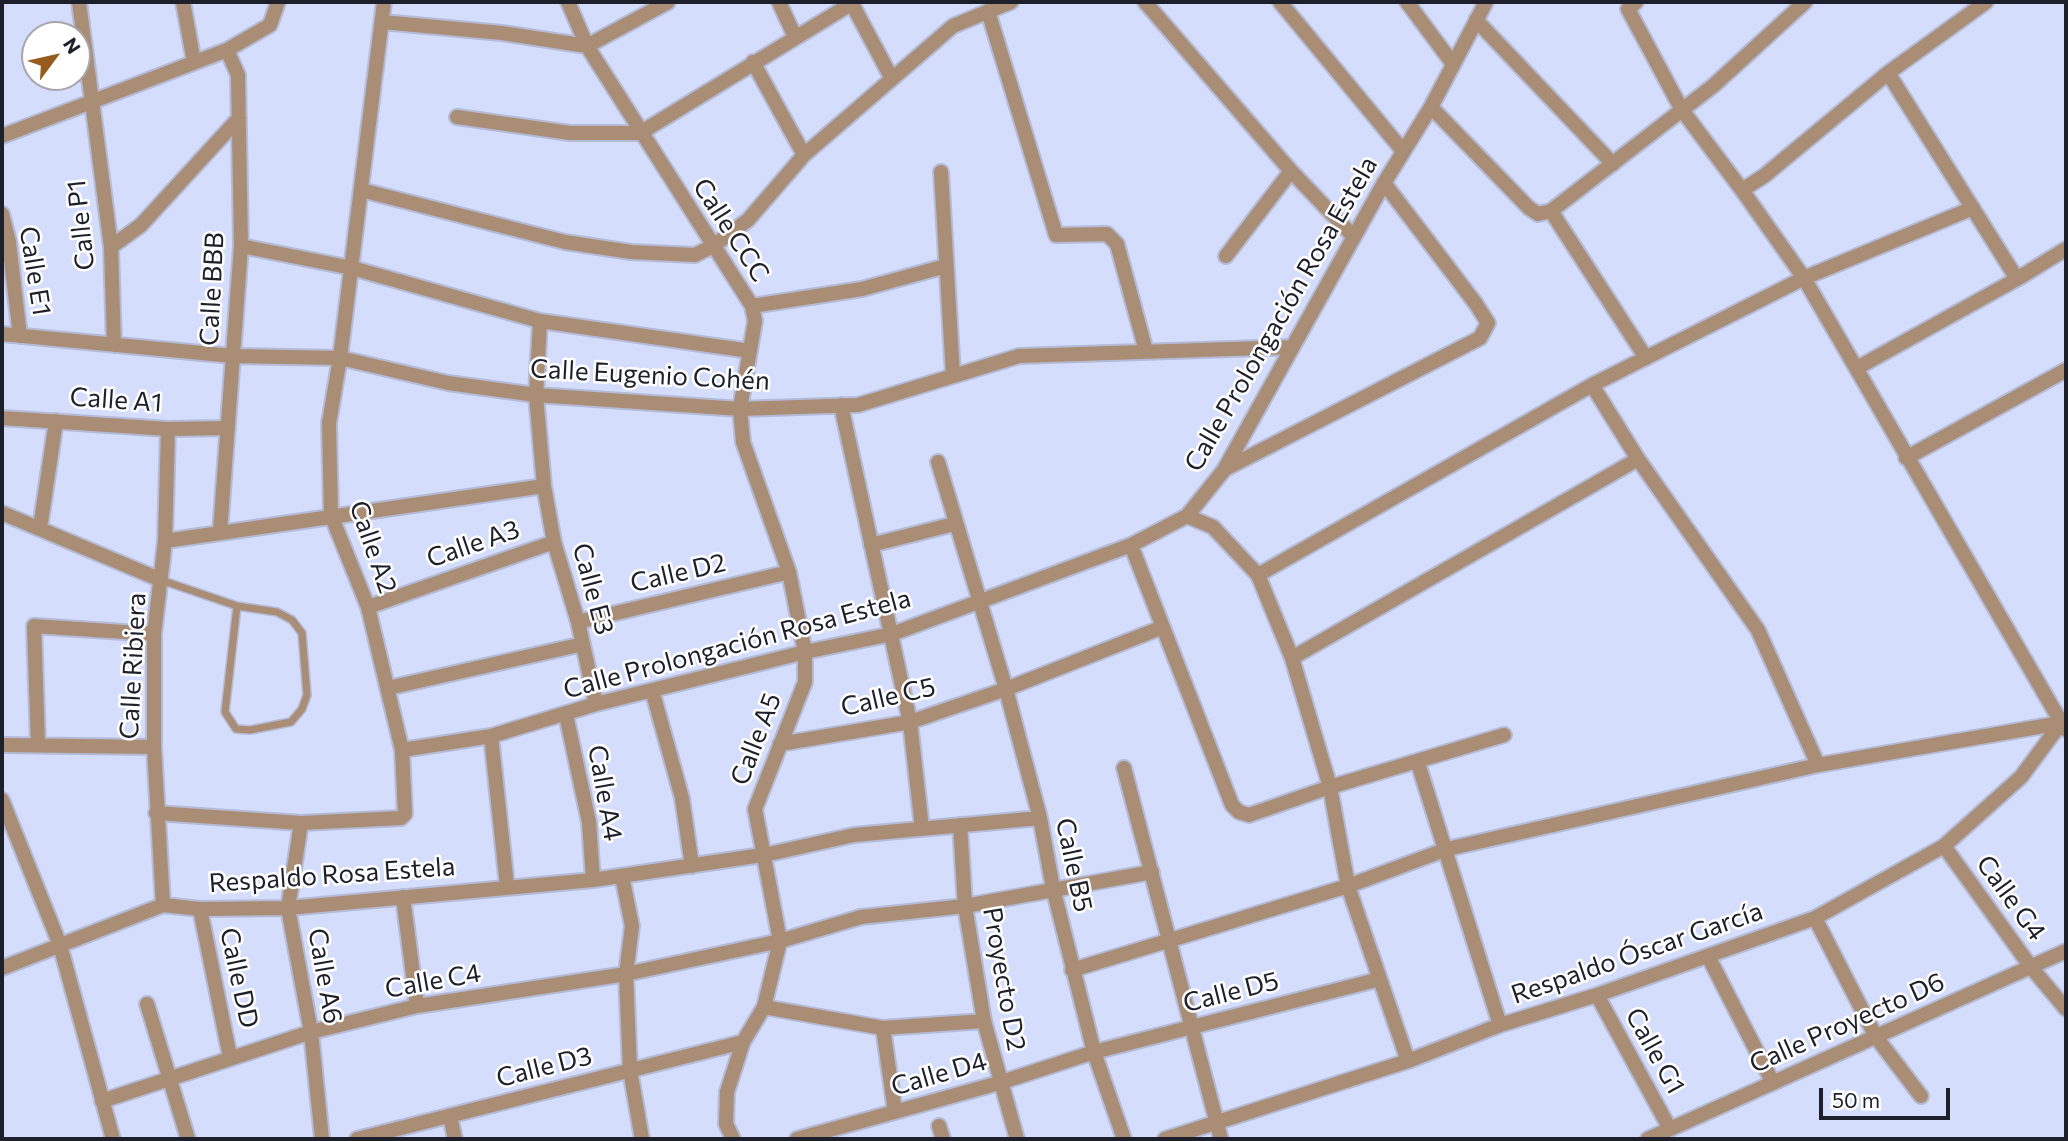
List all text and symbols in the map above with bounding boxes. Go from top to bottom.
north arrow [21,21,91,91]
text: N [59,33,86,58]
street label: Calle Prolongación Rosa Estela [1178,151,1384,477]
street label: Calle CCC [686,173,776,287]
street label: Calle P1 [61,178,101,272]
street label: Calle E1 [13,224,57,318]
street label: Calle BBB [193,231,231,347]
street label: Calle Eugenio Cohén [529,353,771,397]
street label: Calle A1 [69,381,163,419]
street label: Calle A2 [343,497,403,597]
street label: Calle A3 [422,514,524,574]
street label: Calle E3 [566,540,620,638]
street label: Calle D2 [627,547,729,599]
street label: Calle Prolongación Rosa Estela [560,583,914,705]
street label: Calle Ribiera [114,592,152,740]
street label: Calle C5 [838,671,938,723]
street label: Calle A5 [724,689,788,789]
street label: Calle A4 [581,743,629,843]
street label: Calle B5 [1049,815,1099,915]
street label: Calle G4 [1970,849,2052,947]
street label: Respaldo Rosa Estela [208,851,456,899]
street label: Respaldo Óscar García [1507,895,1767,1011]
street label: Proyecto D2 [976,905,1032,1053]
street label: Calle DD [213,925,265,1031]
street label: Calle A6 [301,926,349,1026]
street label: Calle C4 [383,957,483,1005]
street label: Calle D5 [1180,965,1282,1019]
street label: Calle Proyecto D6 [1745,966,1949,1080]
street label: Calle G1 [1619,1003,1691,1099]
street label: Calle D3 [493,1040,595,1094]
street label: Calle D4 [888,1045,990,1103]
scale bar [1823,1074,1954,1118]
text: 50 m [1832,1087,1880,1112]

